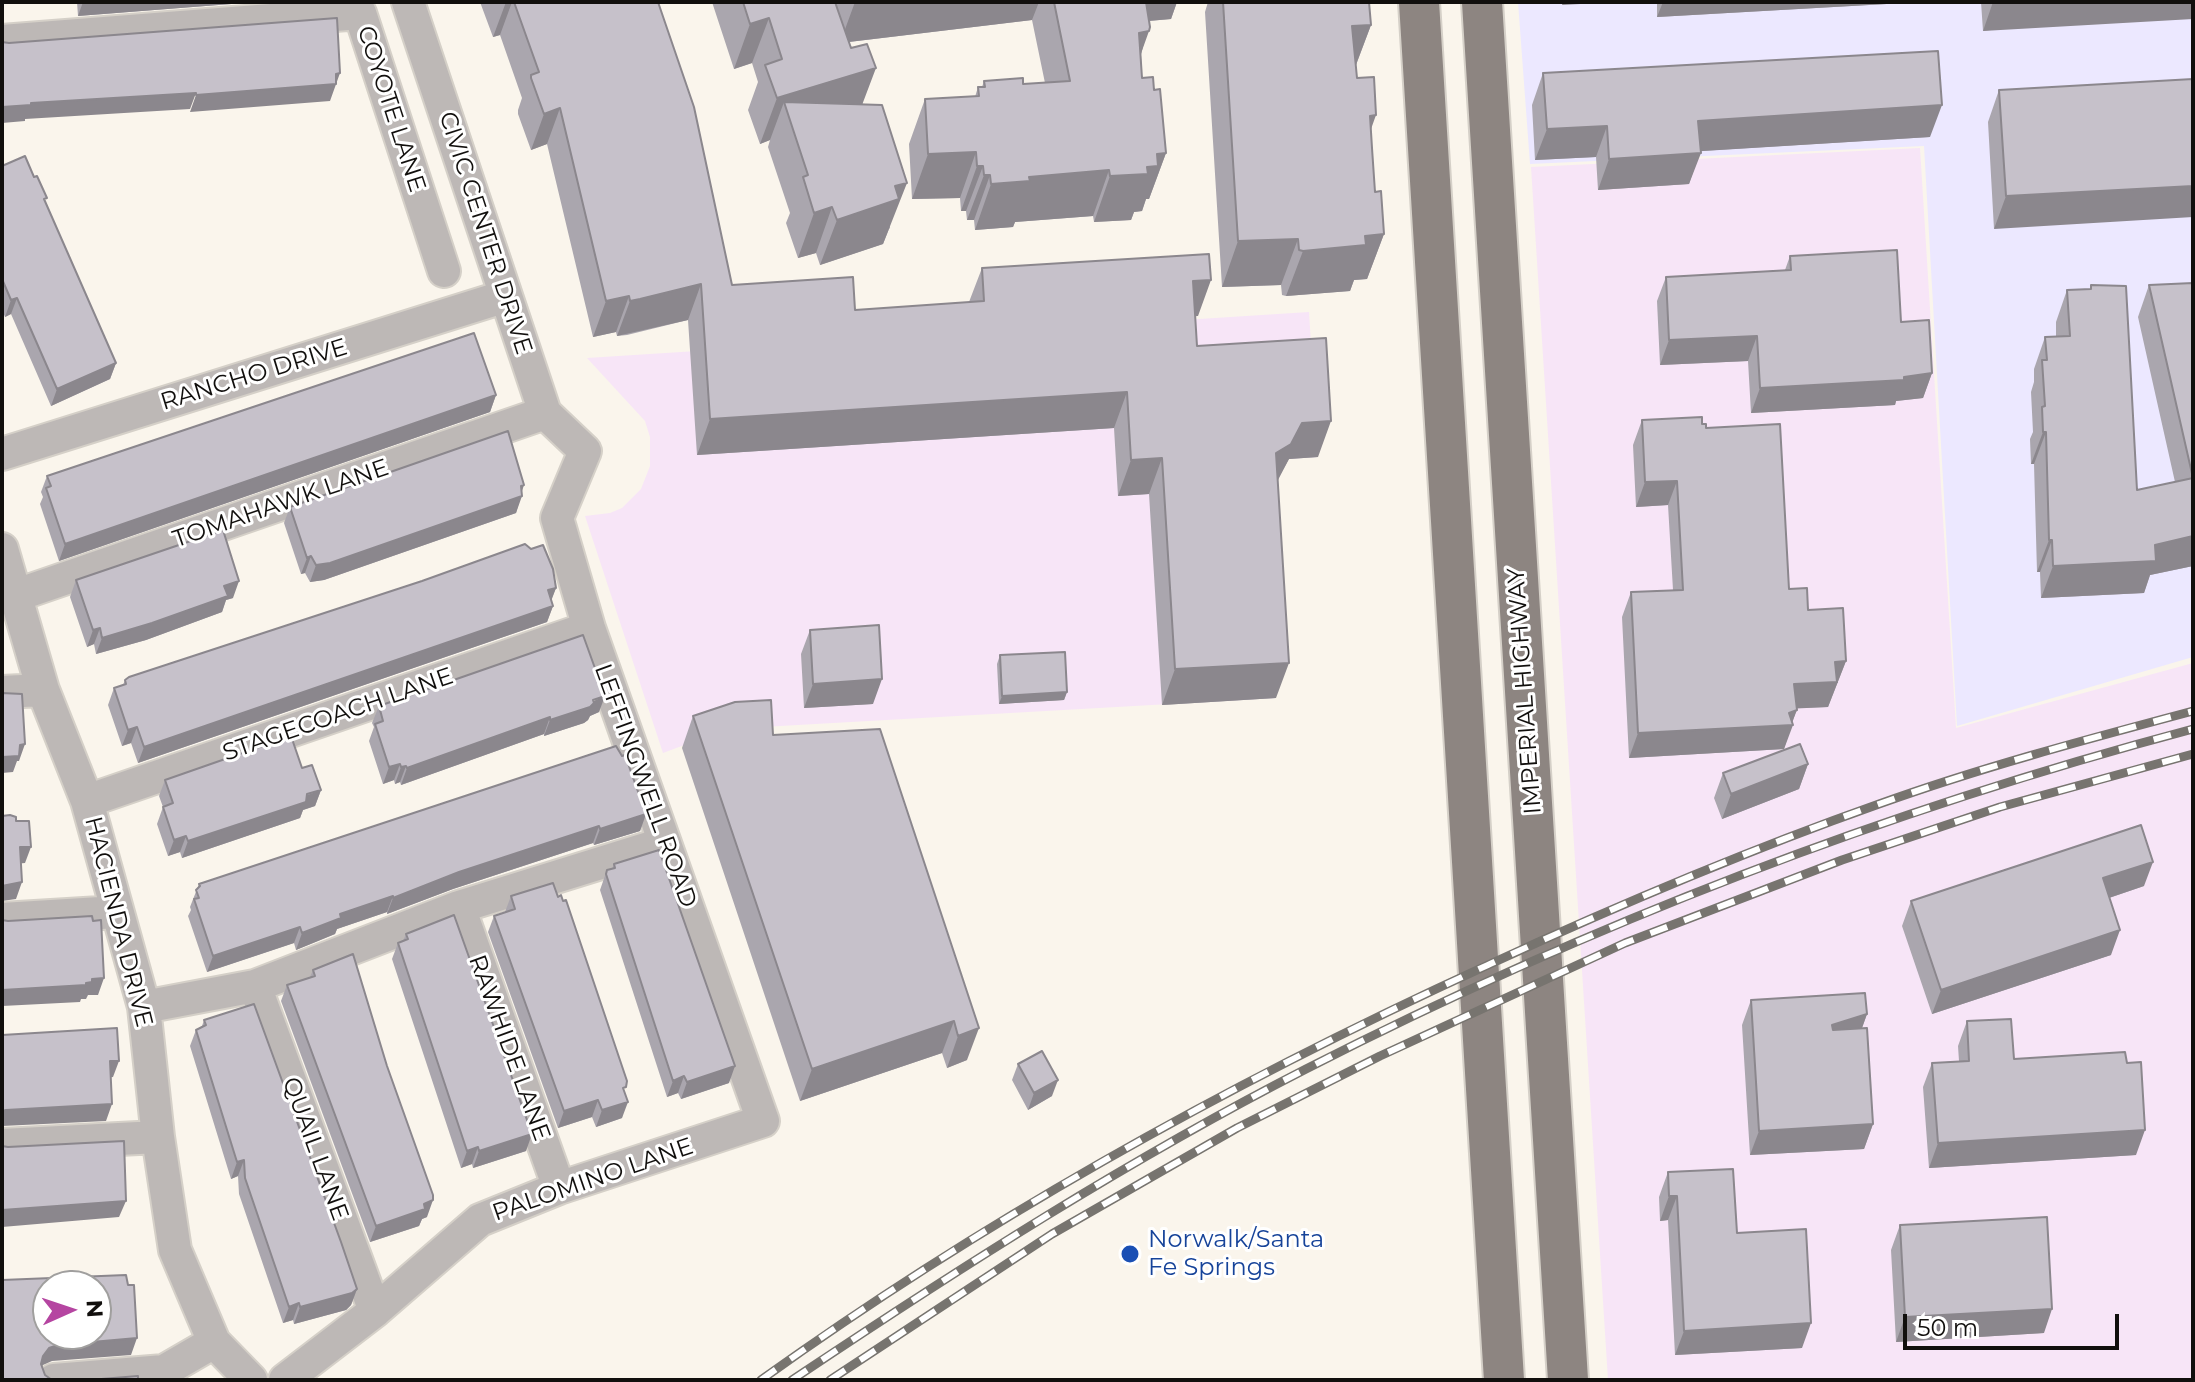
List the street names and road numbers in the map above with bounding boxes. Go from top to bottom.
street label: COYOTE LANE [351,22,431,196]
street label: CIVIC CENTER DRIVE [432,108,538,358]
street label: RANCHO DRIVE [157,333,351,417]
street label: TOMAHAWK LANE [169,454,393,554]
street label: IMPERIAL HIGHWAY [1502,567,1548,815]
street label: LEFFINGWELL ROAD [588,660,702,912]
street label: STAGECOACH LANE [219,662,457,768]
street label: HACIENDA DRIVE [78,814,158,1030]
street label: RAWHIDE LANE [462,951,556,1145]
street label: QUAIL LANE [276,1073,354,1225]
street label: PALOMINO LANE [489,1132,697,1228]

